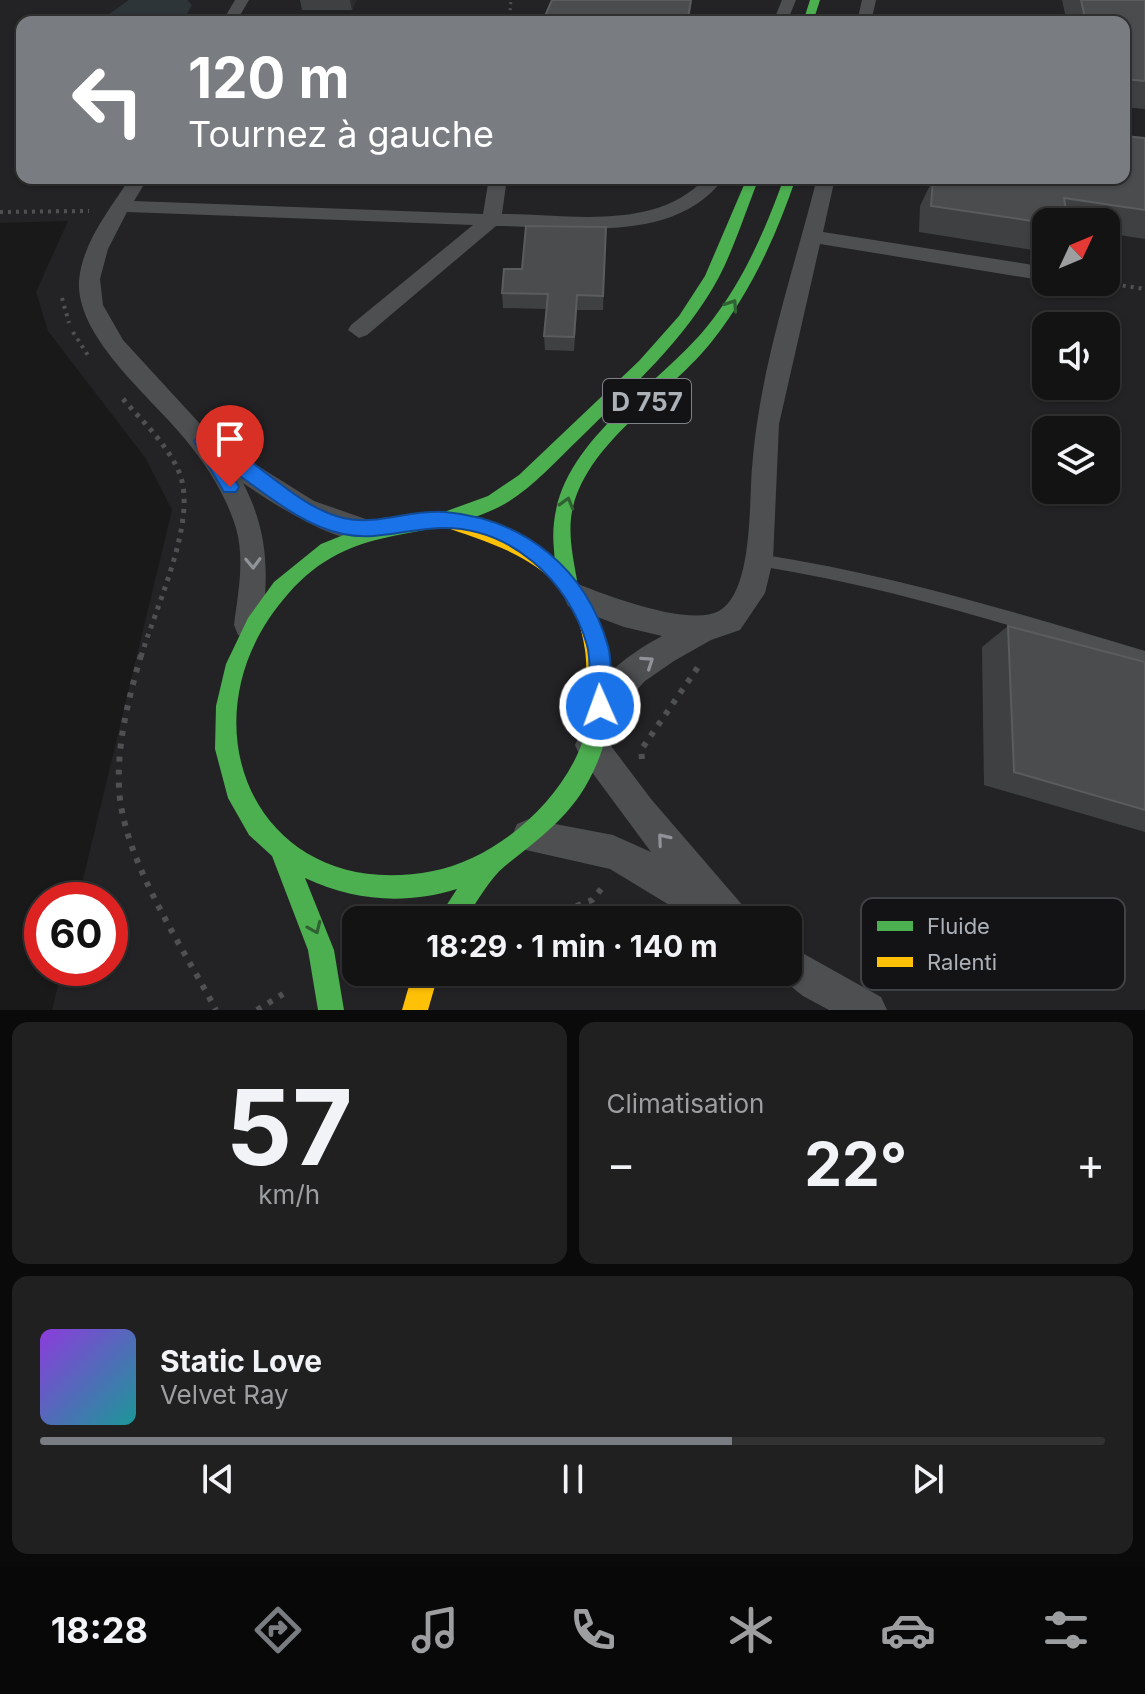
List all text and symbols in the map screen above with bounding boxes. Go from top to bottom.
text: 120 m [188,44,350,112]
icon: left [56,48,160,152]
text: Tournez à gauche [188,112,494,156]
north arrow [1032,208,1120,296]
map controls [1032,208,1120,504]
one-way arrow [722,299,737,314]
button: sound [1032,312,1120,400]
road number: D 757 [603,379,691,423]
pin [196,405,264,487]
button: layers [1032,416,1120,504]
icon: arrive [208,417,252,461]
one-way arrow [557,497,574,511]
one-way arrow [245,557,262,570]
one-way arrow [639,657,653,672]
position arrow [558,664,642,748]
one-way arrow [658,834,672,849]
speed limit sign: 60 [24,882,128,986]
legend [861,898,1125,990]
text: Fluide [927,913,990,939]
one-way arrow [305,920,321,934]
text: 18:29 · 1 min · 140 m [426,928,718,964]
text: Ralenti [927,949,997,975]
text: 57 [226,1064,353,1190]
text: Climatisation [607,1088,764,1119]
text: 22° [804,1128,907,1200]
text: − [607,1137,636,1191]
text: + [1076,1137,1105,1191]
text: km/h [258,1179,320,1210]
text: Static Love [160,1343,322,1379]
text: Velvet Ray [160,1379,289,1410]
icon: previous [196,1457,240,1501]
icon: pause [551,1457,595,1501]
icon: next [906,1457,950,1501]
icon: directions [250,1602,306,1658]
icon: music [407,1602,463,1658]
icon: phone [565,1602,621,1658]
icon: climate [723,1602,779,1658]
icon: car [880,1602,936,1658]
icon: filters [1038,1602,1094,1658]
text: 18:28 [51,1608,148,1652]

